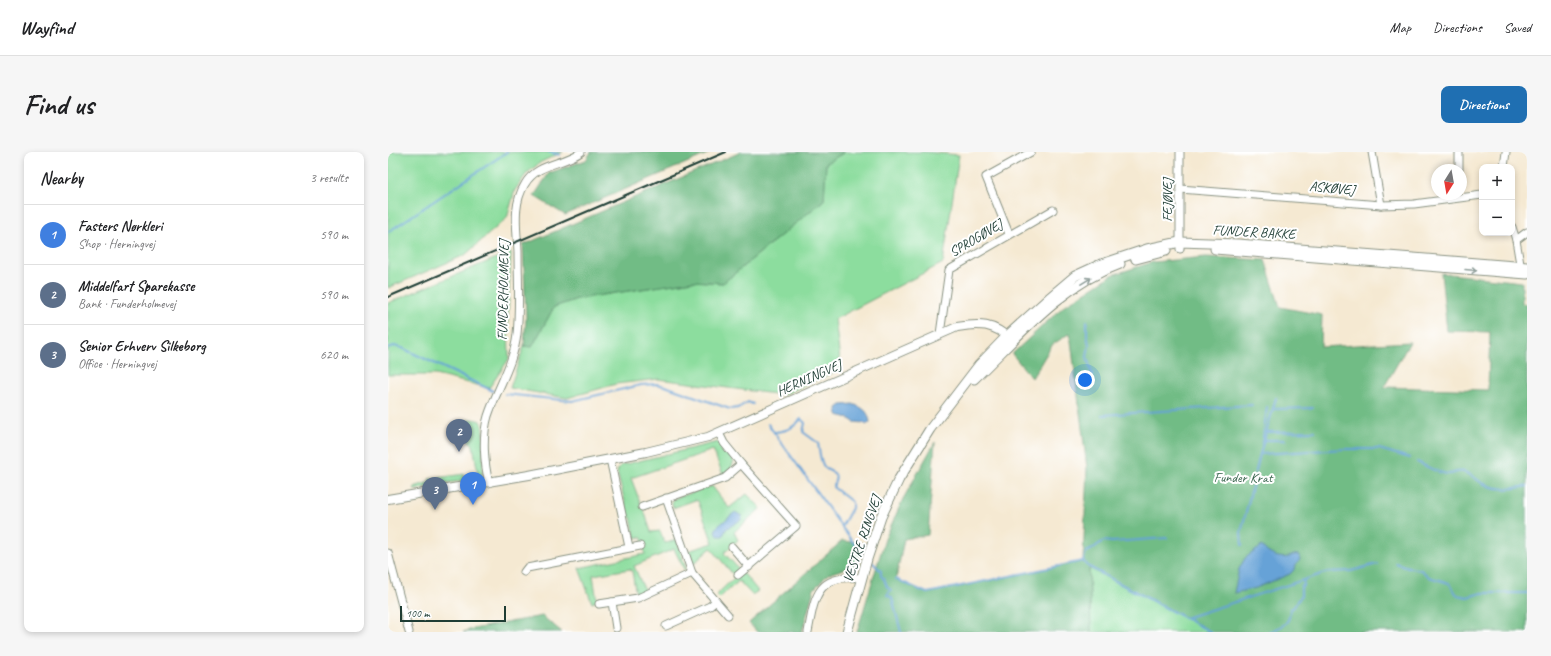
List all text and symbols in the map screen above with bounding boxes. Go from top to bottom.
text: Wayfind [20,16,73,40]
text: Map [1390,19,1411,36]
text: Directions [1433,19,1482,36]
text: Saved [1504,19,1531,36]
button: Directions [1441,86,1527,123]
text: Find us [24,87,94,122]
north arrow [1431,164,1467,200]
map controls [1479,164,1515,236]
button: + [1479,164,1515,200]
text: Nearby [40,168,83,189]
text: 3 results [310,170,348,186]
street label: FEJØVEJ [1159,176,1176,222]
street label: ASKØVEJ [1309,178,1358,199]
button: − [1479,200,1515,236]
street label: SPROGØVEJ [946,214,1008,260]
text: Fasters Nørkleri [78,217,162,236]
street label: FUNDER BAKKE [1212,221,1297,243]
text: 1 [50,227,56,243]
text: 590 m [320,227,348,243]
text: Shop · Herningvej [78,236,155,252]
street label: FUNDERHOLMEVEJ [494,237,512,340]
one-way arrow [1464,266,1477,273]
one-way arrow [1080,276,1092,284]
text: Middelfart Sparekasse [78,277,194,296]
text: 2 [50,287,56,303]
text: 590 m [320,287,348,303]
text: Bank · Funderholmevej [78,296,176,312]
text: Senior Erhverv Silkeborg [78,337,206,356]
text: 3 [50,347,56,363]
text: 620 m [320,347,348,363]
street label: HERNINGVEJ [774,355,847,400]
text: Office · Herningvej [78,356,157,372]
your location [1075,370,1095,390]
pin: 2 [446,419,472,452]
park label: Funder Krat [1214,469,1274,486]
pin: 1 [460,472,486,505]
pin: 3 [422,477,448,510]
street label: VESTRE RINGVEJ [839,491,886,585]
scale bar [400,604,506,623]
text: 100 m [406,606,430,620]

